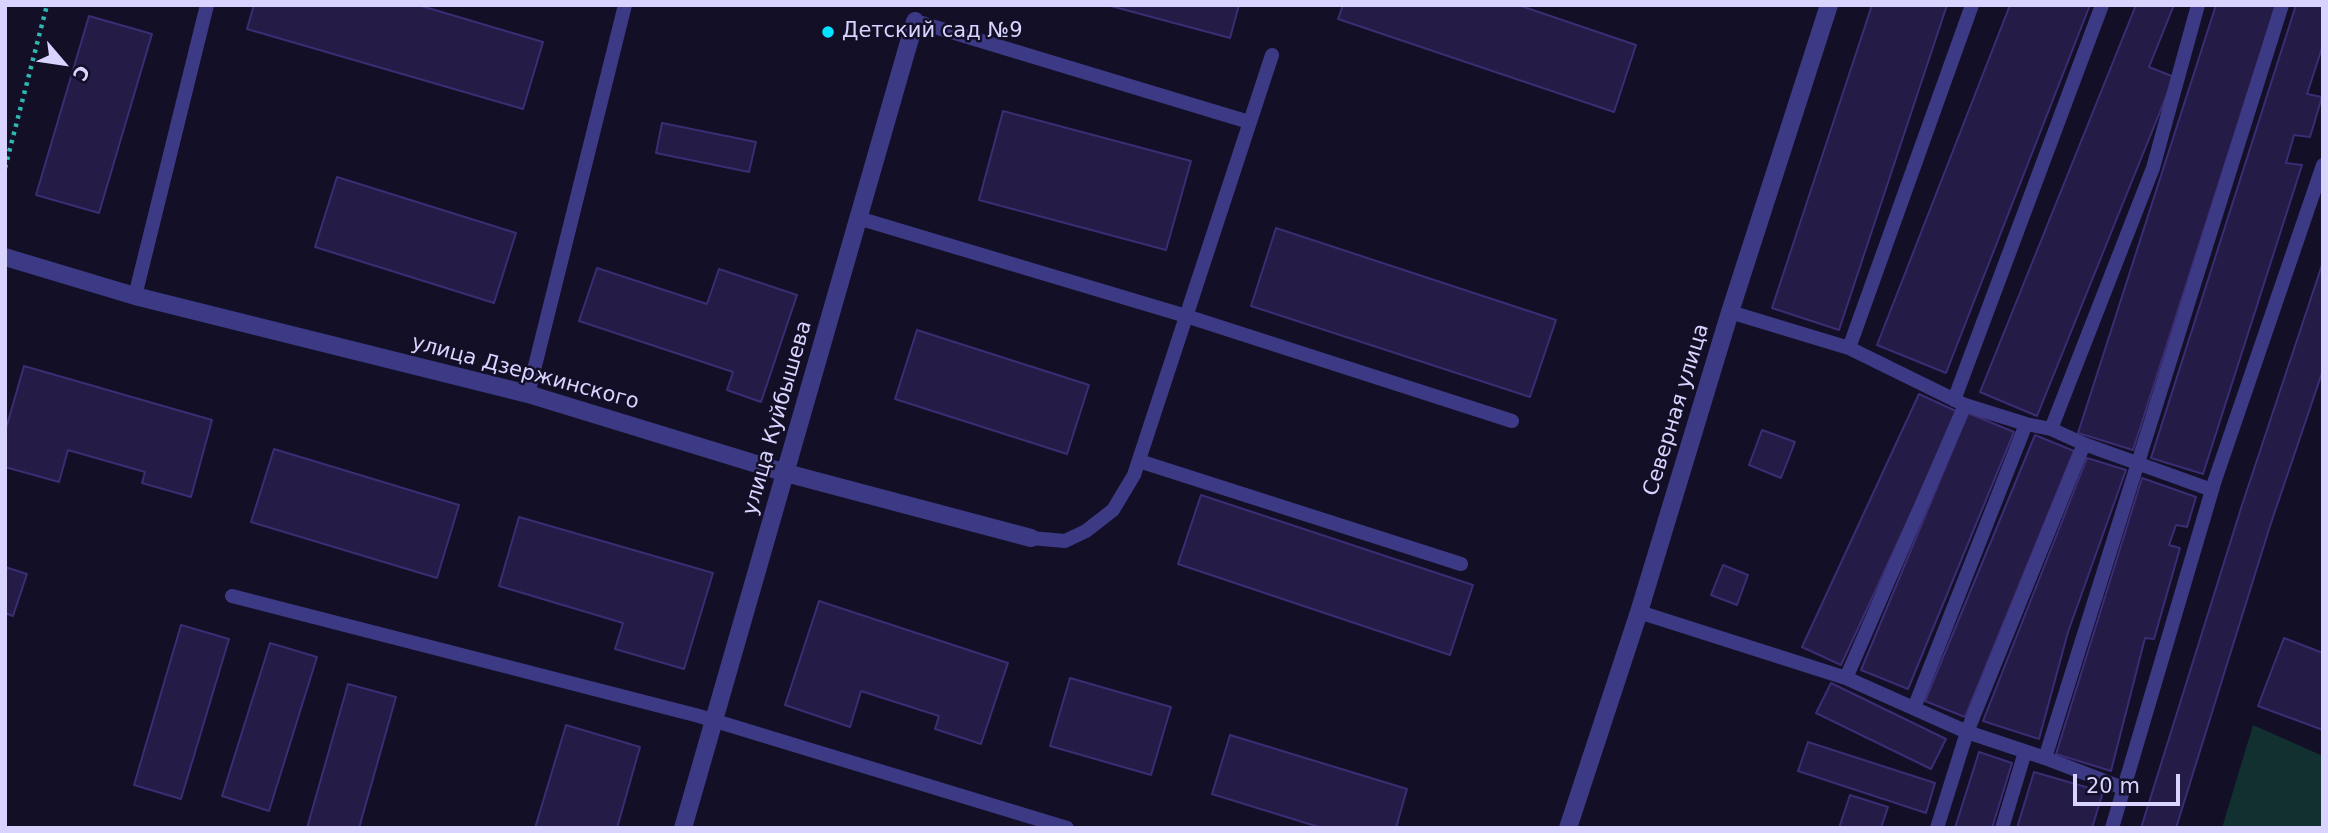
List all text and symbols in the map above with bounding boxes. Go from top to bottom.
place label: Детский сад №9 [842,19,1023,45]
marker: Детский сад №9 [820,24,836,40]
north arrow [28,28,98,98]
text: С [68,62,94,85]
street label: улица Куйбышева [738,318,818,518]
street label: Северная улица [1639,321,1715,499]
street label: улица Дзержинского [409,330,641,416]
scale bar [2076,760,2183,804]
text: 20 m [2086,774,2140,798]

